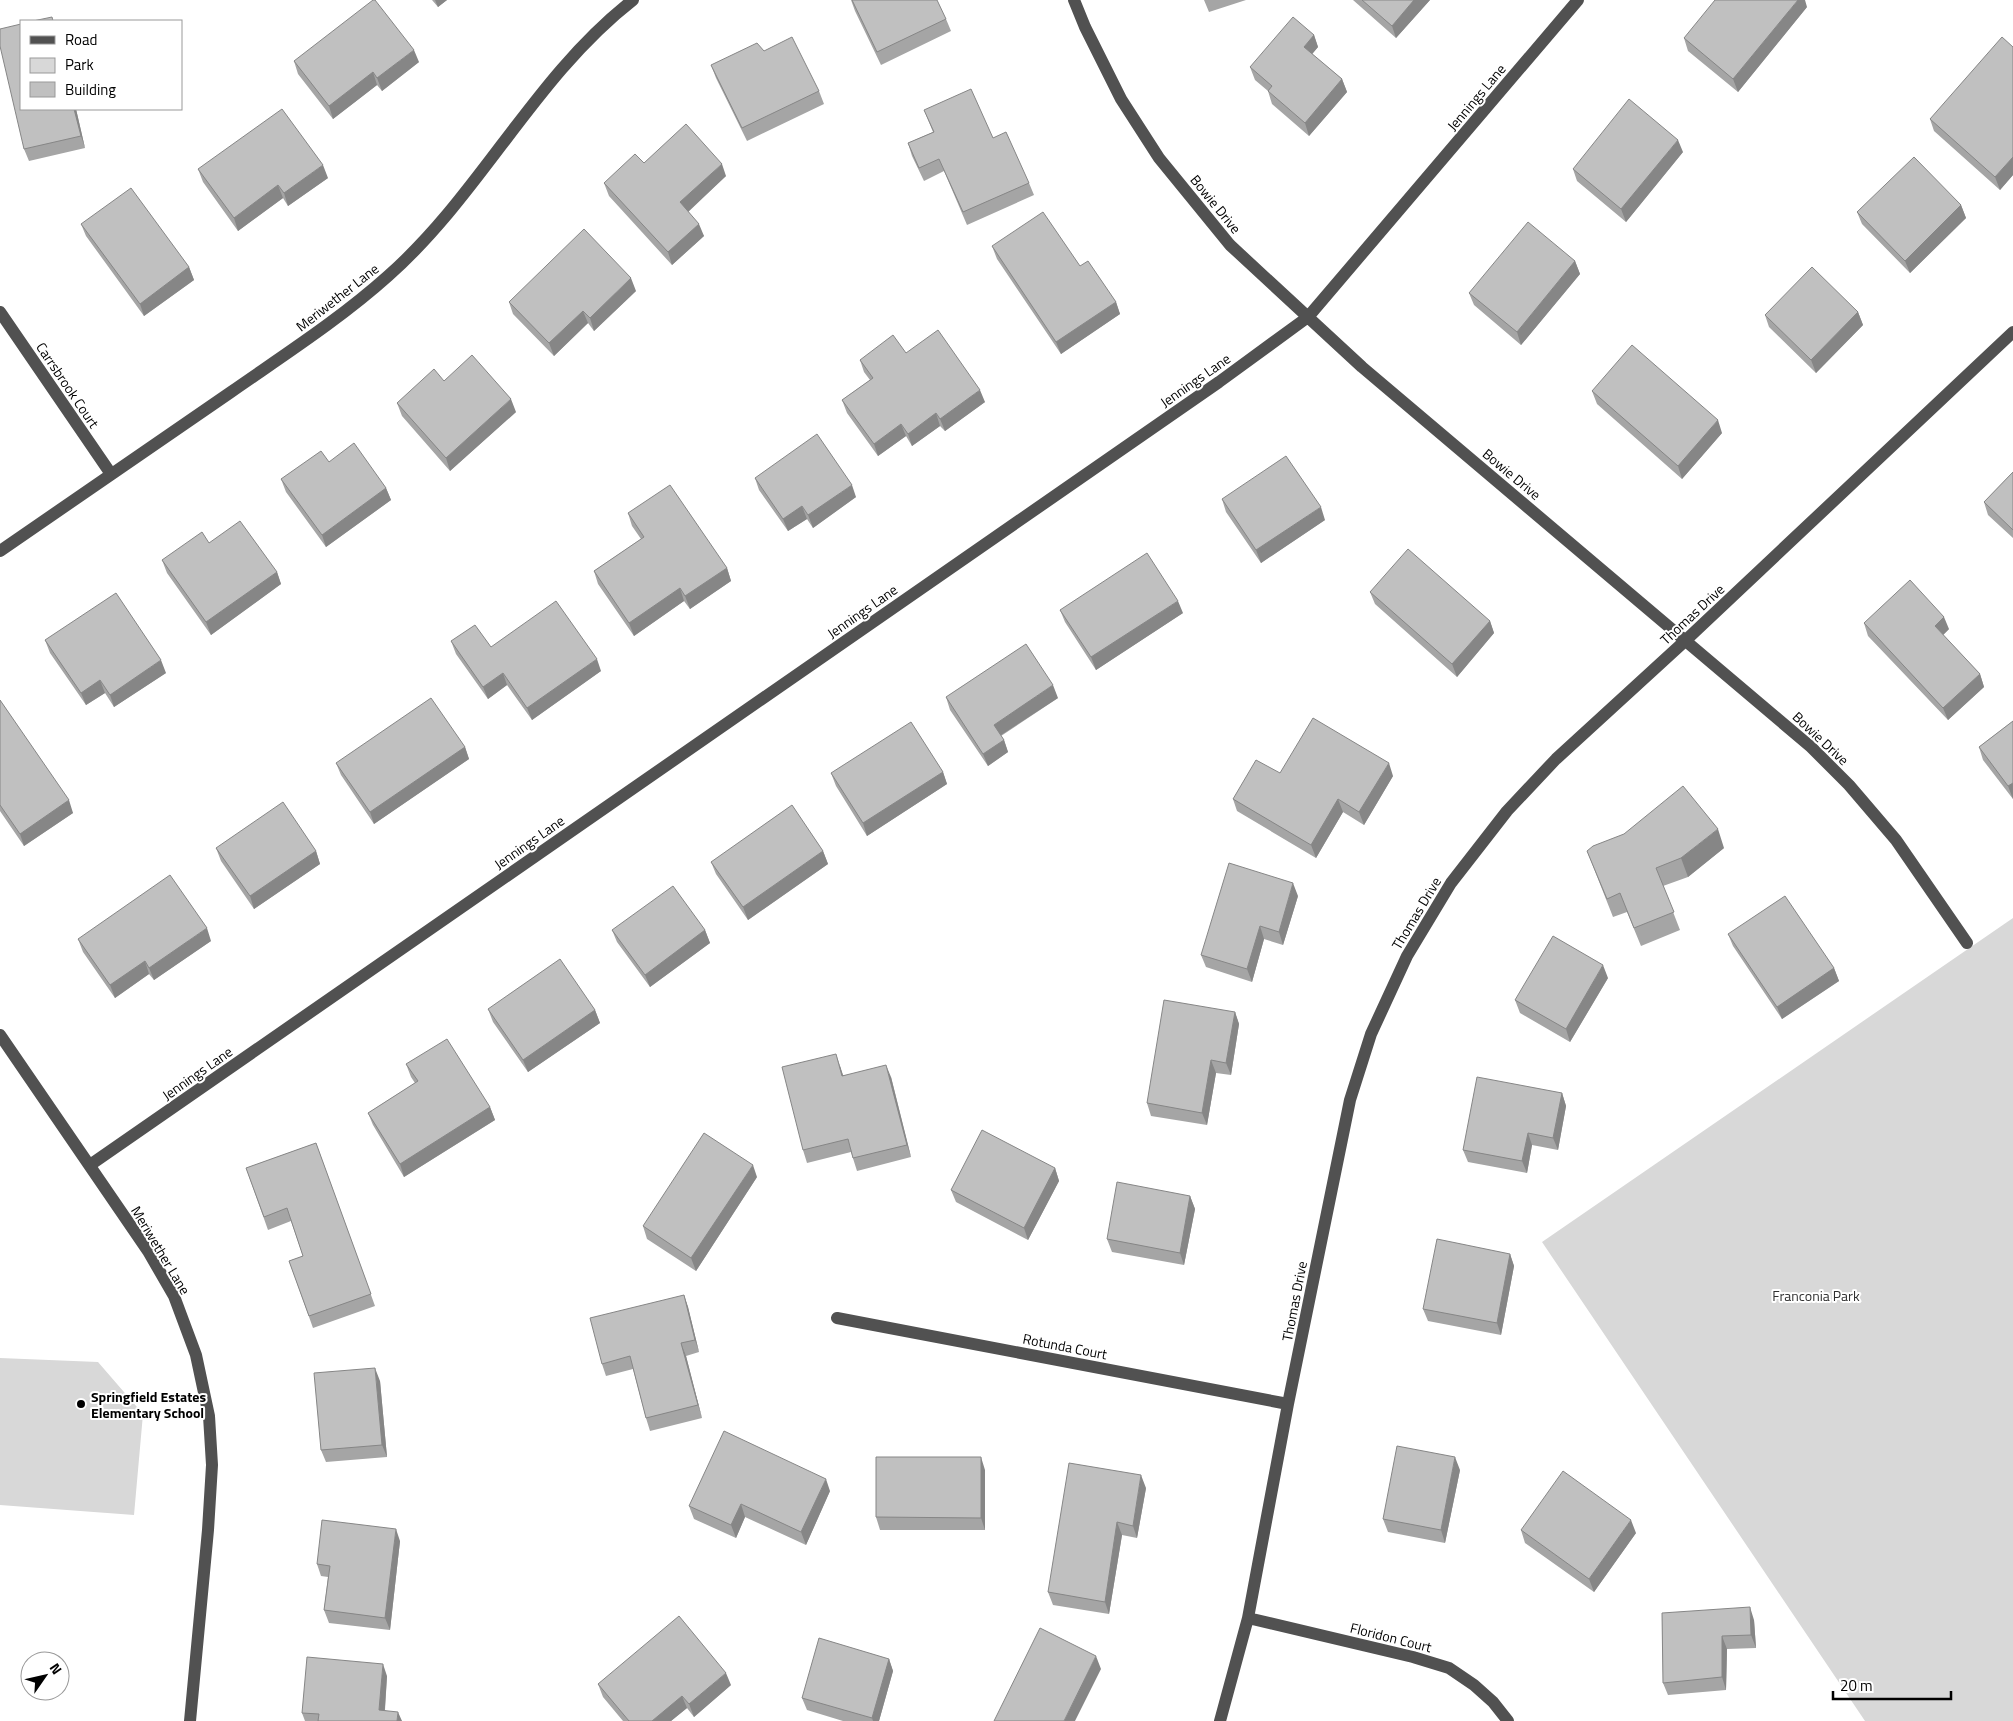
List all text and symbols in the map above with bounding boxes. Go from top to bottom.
legend [20,20,182,110]
text: Road [65,28,97,51]
text: Park [65,53,94,76]
street label: Jennings Lane [1442,59,1510,135]
text: Building [65,78,116,101]
street label: Bowie Drive [1186,170,1246,238]
street label: Meriwether Lane [291,258,383,336]
street label: Carrsbrook Court [31,338,105,432]
street label: Jennings Lane [1155,348,1235,412]
street label: Bowie Drive [1478,443,1546,505]
street label: Jennings Lane [822,579,902,643]
street label: Thomas Drive [1655,579,1729,649]
street label: Bowie Drive [1788,706,1854,770]
street label: Jennings Lane [489,810,569,874]
street label: Thomas Drive [1386,873,1446,953]
street label: Jennings Lane [157,1041,237,1105]
street label: Meriwether Lane [126,1202,196,1298]
street label: Thomas Drive [1276,1259,1312,1343]
park label: Franconia Park [1772,1285,1860,1306]
street label: Rotunda Court [1021,1328,1109,1364]
place label: Springfield Estates Elementary School [91,1386,206,1423]
marker: Springfield Estates Elementary School [75,1398,87,1410]
street label: Floridon Court [1348,1617,1434,1657]
north arrow [20,1651,70,1701]
text: N [45,1659,68,1678]
scale bar [1833,1668,1950,1700]
text: 20 m [1840,1674,1873,1697]

